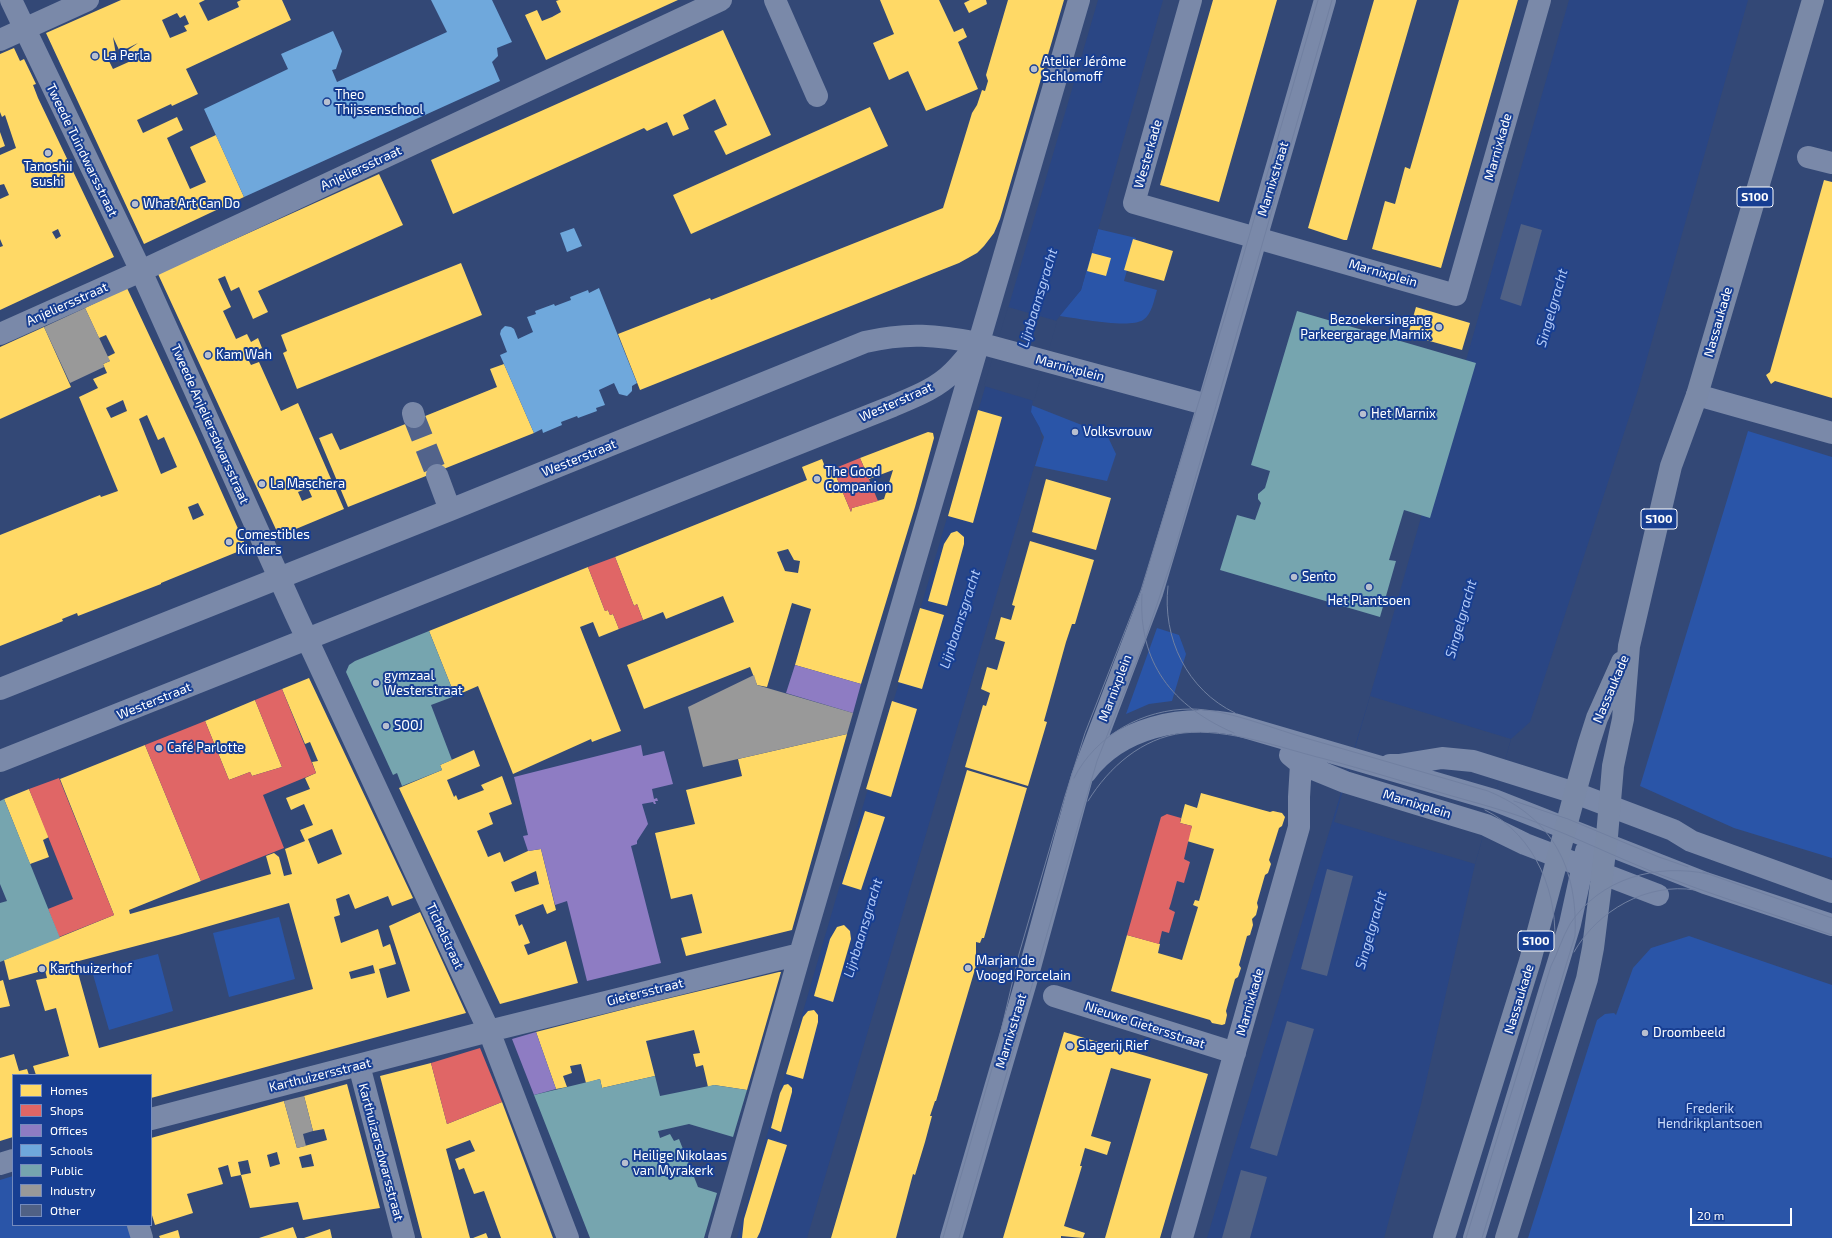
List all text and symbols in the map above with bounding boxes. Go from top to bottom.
place label: La Perla [103,48,151,64]
marker: La Perla [90,51,100,61]
place label: Atelier Jérôme Schlomoff [1042,54,1126,85]
marker: Atelier Jérôme Schlomoff [1029,64,1039,74]
street label: Tweede Tuindwarsstraat [43,81,121,219]
place label: Theo Thijssenschool [335,87,423,118]
marker: Theo Thijssenschool [322,97,332,107]
street label: Marnixkade [1481,111,1515,183]
street label: Westerkade [1131,118,1165,190]
street label: Marnixstraat [1254,140,1292,218]
street label: Anjeliersstraat [318,142,404,194]
marker: Tanoshii sushi [43,148,53,158]
place label: Tanoshii sushi [23,159,73,190]
road number: S100 [1737,187,1773,207]
place label: What Art Can Do [143,196,240,212]
marker: What Art Can Do [130,199,140,209]
water label: Lijnbaansgracht [1015,246,1061,350]
street label: Marnixplein [1347,256,1419,290]
water label: Singelgracht [1533,267,1571,349]
street label: Anjeliersstraat [24,279,110,329]
street label: Nassaukade [1701,285,1735,359]
place label: Bezoekersingang Parkeergarage Marnix [1300,312,1431,343]
marker: Bezoekersingang Parkeergarage Marnix [1434,322,1444,332]
street label: Tweede Anjeliersdwarsstraat [168,342,252,506]
place label: Kam Wah [216,347,272,363]
marker: Kam Wah [203,350,213,360]
street label: Marnixplein [1034,351,1106,385]
street label: Westerstraat [857,379,935,425]
place label: Het Marnix [1371,406,1436,422]
marker: Het Marnix [1358,409,1368,419]
place label: Volksvrouw [1083,424,1152,440]
marker: Volksvrouw [1070,427,1080,437]
street label: Westerstraat [540,436,618,480]
place label: The Good Companion [825,464,892,495]
marker: The Good Companion [812,474,822,484]
place label: La Maschera [270,476,345,492]
marker: La Maschera [257,479,267,489]
road number: S100 [1641,509,1677,529]
place label: Comestibles Kinders [237,527,310,558]
marker: Comestibles Kinders [224,537,234,547]
water label: Lijnbaansgracht [936,567,984,671]
place label: Sento [1302,569,1336,585]
marker: Sento [1289,572,1299,582]
water label: Singelgracht [1442,578,1480,660]
marker: Het Plantsoen [1364,582,1374,592]
place label: Het Plantsoen [1327,593,1411,609]
street label: Marnixplein [1095,652,1135,724]
street label: Nassaukade [1590,653,1632,725]
place label: gymzaal Westerstraat [384,668,463,699]
marker: gymzaal Westerstraat [371,678,381,688]
street label: Westerstraat [115,679,193,723]
place label: SOOJ [394,718,423,734]
marker: SOOJ [381,721,391,731]
place label: Café Parlotte [167,740,244,756]
marker: Café Parlotte [154,743,164,753]
street label: Marnixplein [1381,786,1453,822]
water label: Lijnbaansgracht [840,876,886,980]
water label: Singelgracht [1352,889,1390,971]
street label: Tichelstraat [423,900,467,972]
road number: S100 [1518,931,1554,951]
place label: Marjan de Voogd Porcelain [976,953,1071,984]
place label: Karthuizerhof [50,961,132,977]
street label: Nassaukade [1501,962,1537,1036]
marker: Marjan de Voogd Porcelain [963,963,973,973]
marker: Karthuizerhof [37,964,47,974]
street label: Marnixkade [1233,966,1267,1038]
street label: Gietersstraat [605,975,685,1009]
street label: Marnixstraat [992,992,1030,1070]
street label: Nieuwe Gietersstraat [1083,998,1207,1052]
place label: Droombeeld [1653,1025,1726,1041]
marker: Droombeeld [1640,1028,1650,1038]
place label: Slagerij Rief [1078,1038,1148,1054]
marker: Slagerij Rief [1065,1041,1075,1051]
street label: Karthuizersstraat [267,1055,373,1095]
legend [12,1074,152,1226]
street label: Karthuizersdwarsstraat [355,1082,407,1222]
text: Homes [50,1083,88,1097]
park label: Frederik Hendrikplantsoen [1657,1101,1763,1132]
text: Shops [50,1103,84,1117]
text: Offices [50,1123,87,1137]
text: Schools [50,1143,93,1157]
place label: Heilige Nikolaas van Myrakerk [633,1148,727,1179]
marker: Heilige Nikolaas van Myrakerk [620,1158,630,1168]
text: Public [50,1163,83,1177]
text: Industry [50,1183,96,1197]
scale bar [1692,1200,1794,1226]
text: Other [50,1203,81,1217]
text: 20 m [1697,1208,1724,1222]

